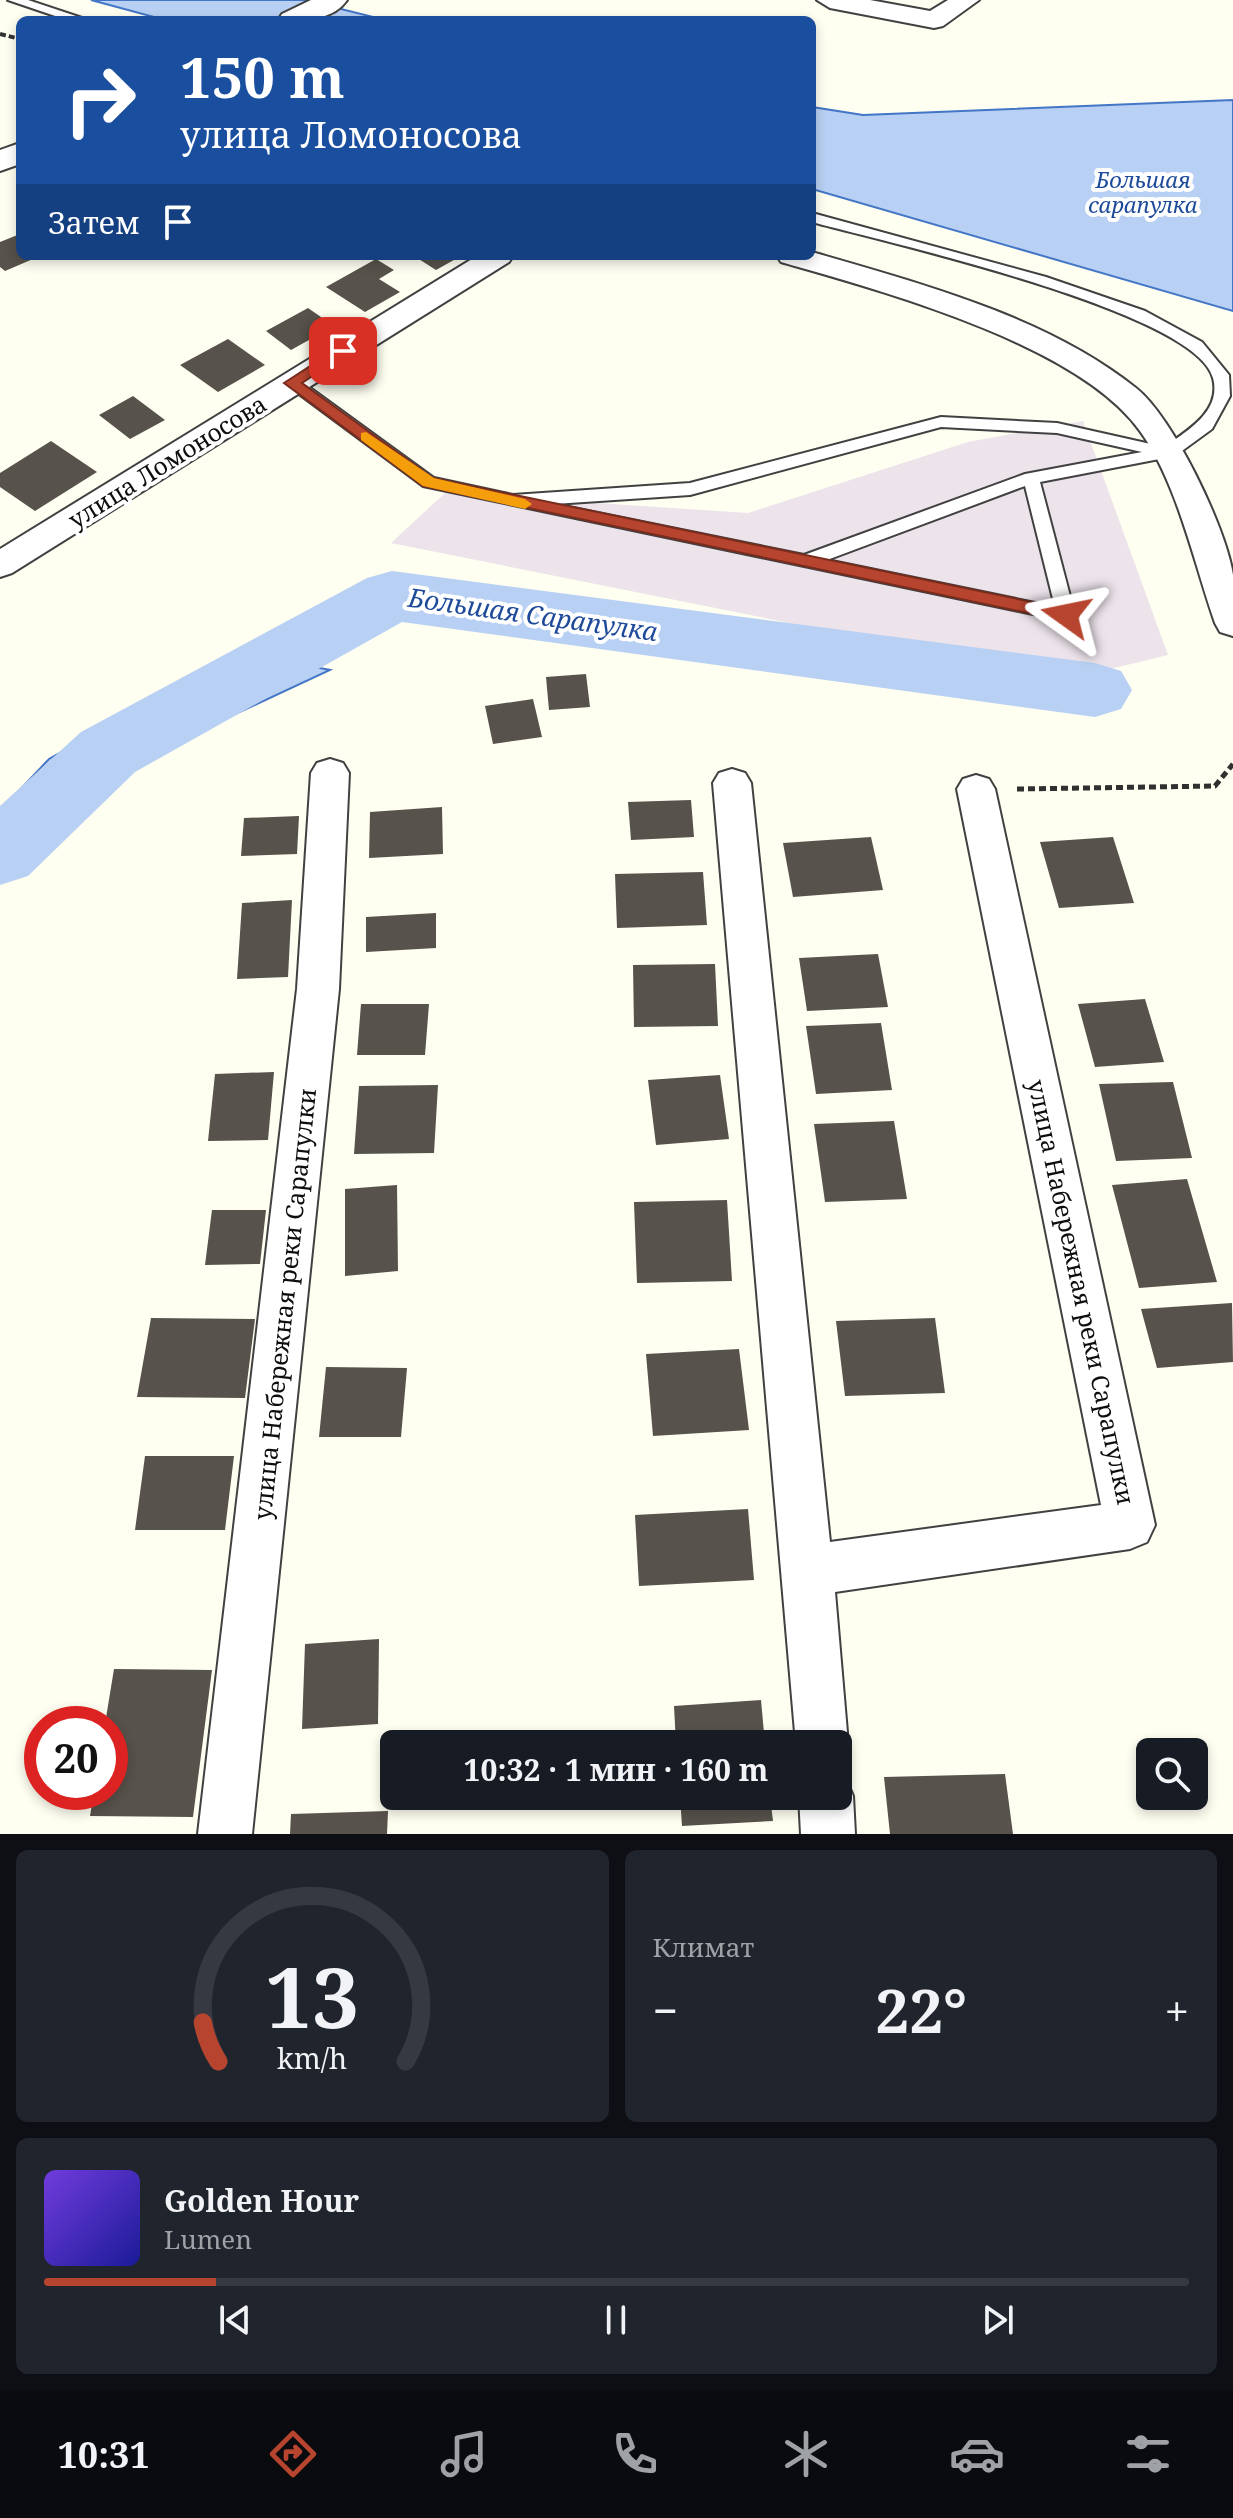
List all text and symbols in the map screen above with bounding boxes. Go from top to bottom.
text: 150 m [180,38,345,114]
icon: right [48,48,152,152]
text: улица Ломоносова [180,110,522,159]
water label: Большая сарапулка [1088,164,1198,219]
icon: arrive [156,200,200,244]
text: Затем [48,202,140,243]
pin [309,317,377,385]
icon: arrive [321,329,365,373]
street label: улица Ломоносова [62,387,272,535]
position arrow [1024,573,1108,657]
water label: Большая Сарапулка [405,579,660,649]
street label: улица Набережная реки Сарапулки [1021,1076,1143,1508]
street label: улица Набережная реки Сарапулки [245,1087,323,1521]
speed limit sign: 20 [24,1706,128,1810]
map controls [1136,1738,1208,1810]
button: search [1136,1738,1208,1810]
text: 10:32 · 1 мин · 160 m [464,1749,768,1790]
text: Климат [653,1929,754,1965]
text: 13 [265,1939,359,2052]
text: 22° [875,1969,967,2051]
text: − [653,1980,678,2040]
text: + [1164,1980,1189,2040]
text: km/h [277,2038,347,2077]
text: Golden Hour [164,2180,359,2221]
text: Lumen [164,2221,252,2257]
icon: previous [213,2298,257,2342]
icon: pause [594,2298,638,2342]
icon: next [976,2298,1020,2342]
icon: directions [265,2426,321,2482]
icon: music [436,2426,492,2482]
icon: phone [607,2426,663,2482]
icon: climate [778,2426,834,2482]
icon: car [949,2426,1005,2482]
icon: filters [1120,2426,1176,2482]
text: 10:31 [57,2430,150,2479]

